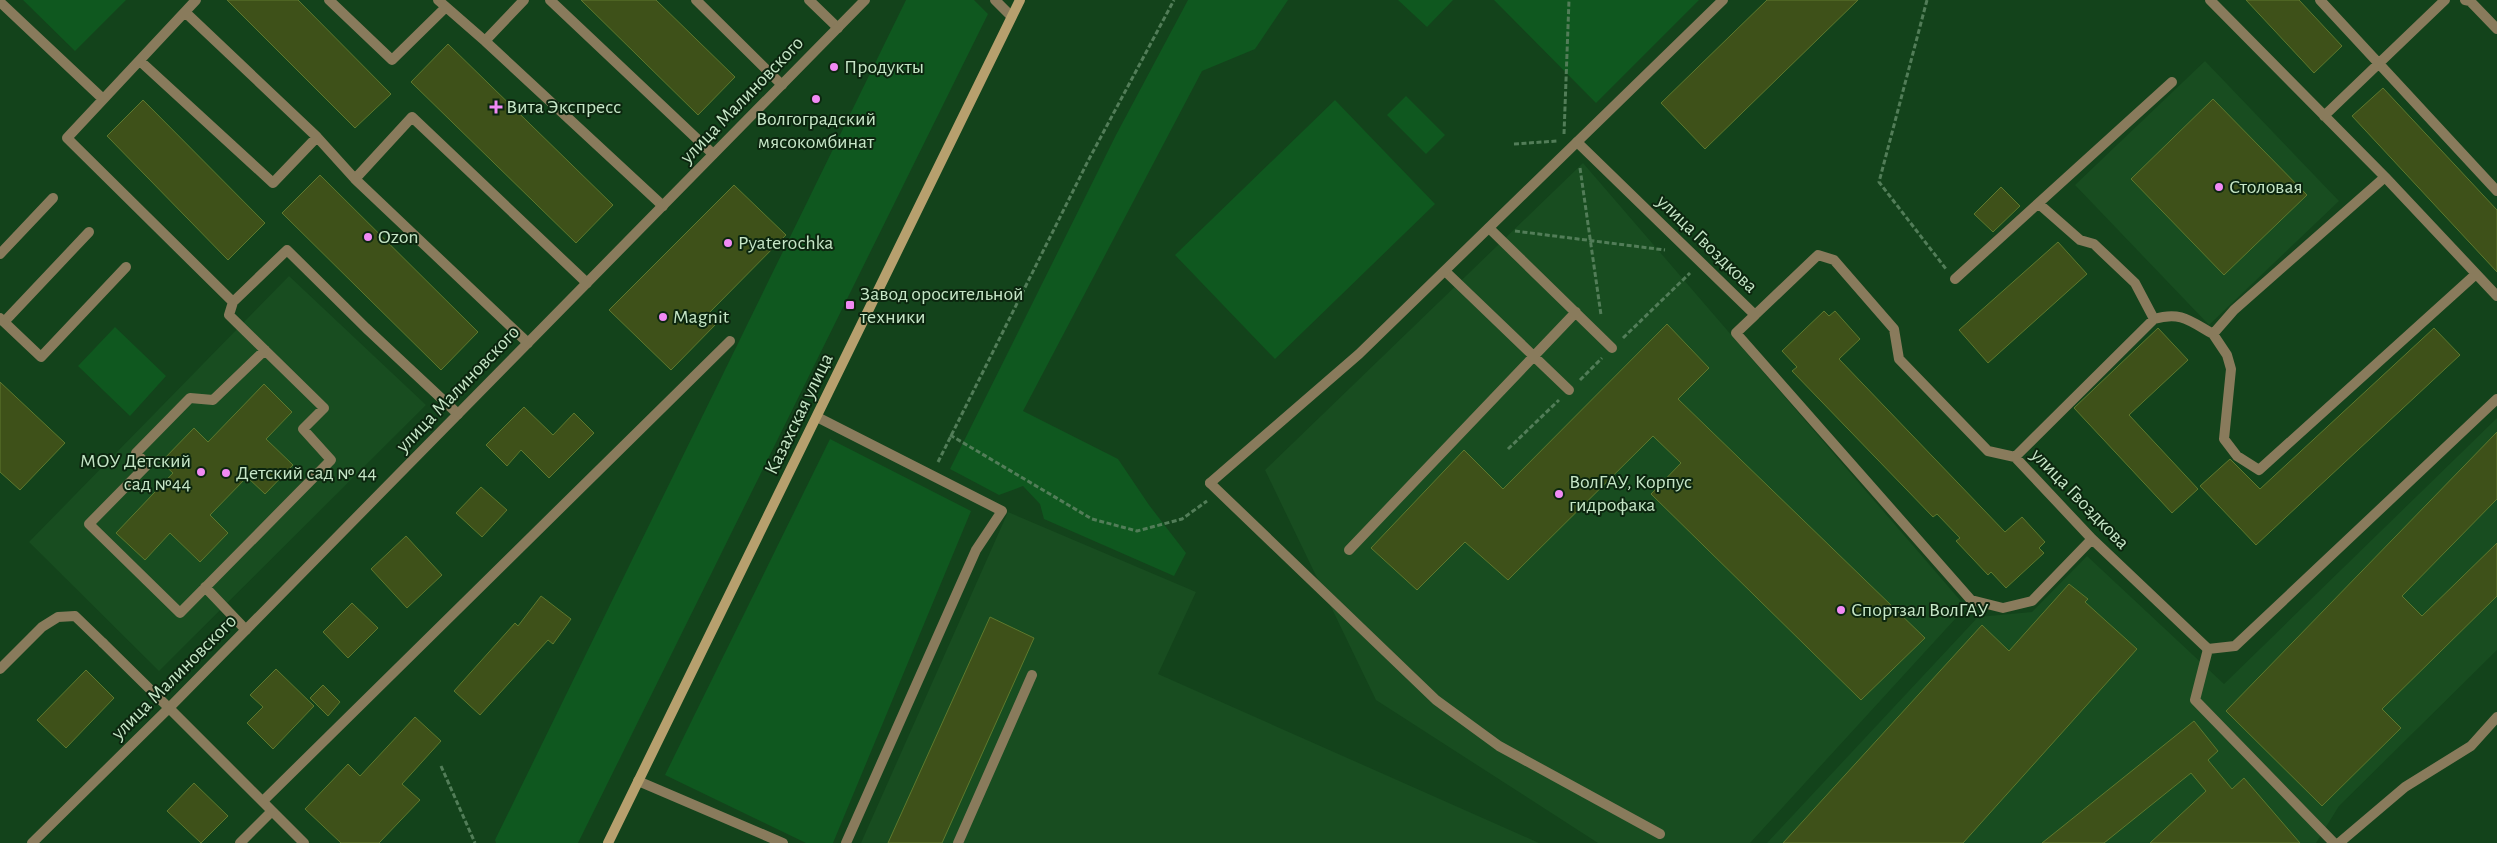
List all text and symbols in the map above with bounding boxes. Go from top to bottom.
street label: улица Малиновского [676,33,807,168]
place label: Продукты [844,57,924,77]
marker: Продукты [828,61,840,73]
marker: Волгоградский мясокомбинат [810,93,822,105]
place label: Вита Экспресс [506,97,621,117]
marker: Вита Экспресс [490,101,502,113]
place label: Волгоградский мясокомбинат [756,109,876,152]
place label: Столовая [2229,177,2303,197]
marker: Столовая [2213,181,2225,193]
street label: улица Гвоздкова [1652,190,1761,297]
place label: Ozon [378,227,419,247]
marker: Ozon [362,231,374,243]
place label: Pyaterochka [738,233,834,253]
marker: Pyaterochka [722,237,734,249]
place label: Завод оросительной техники [859,284,1023,327]
marker: Завод оросительной техники [844,299,856,311]
place label: Magnit [673,307,730,327]
marker: Magnit [657,311,669,323]
street label: улица Малиновского [392,322,523,457]
street label: Казахская улица [761,350,837,478]
street label: улица Гвоздкова [2026,444,2133,553]
place label: МОУ Детский сад №44 [80,451,191,494]
place label: Детский сад № 44 [236,463,377,483]
marker: МОУ Детский сад №44 [195,466,207,478]
marker: Детский сад № 44 [220,467,232,479]
place label: ВолГАУ, Корпус гидрофака [1569,472,1692,515]
marker: ВолГАУ, Корпус гидрофака [1553,488,1565,500]
place label: Спортзал ВолГАУ [1851,600,1989,620]
marker: Спортзал ВолГАУ [1835,604,1847,616]
street label: улица Малиновского [107,611,240,744]

